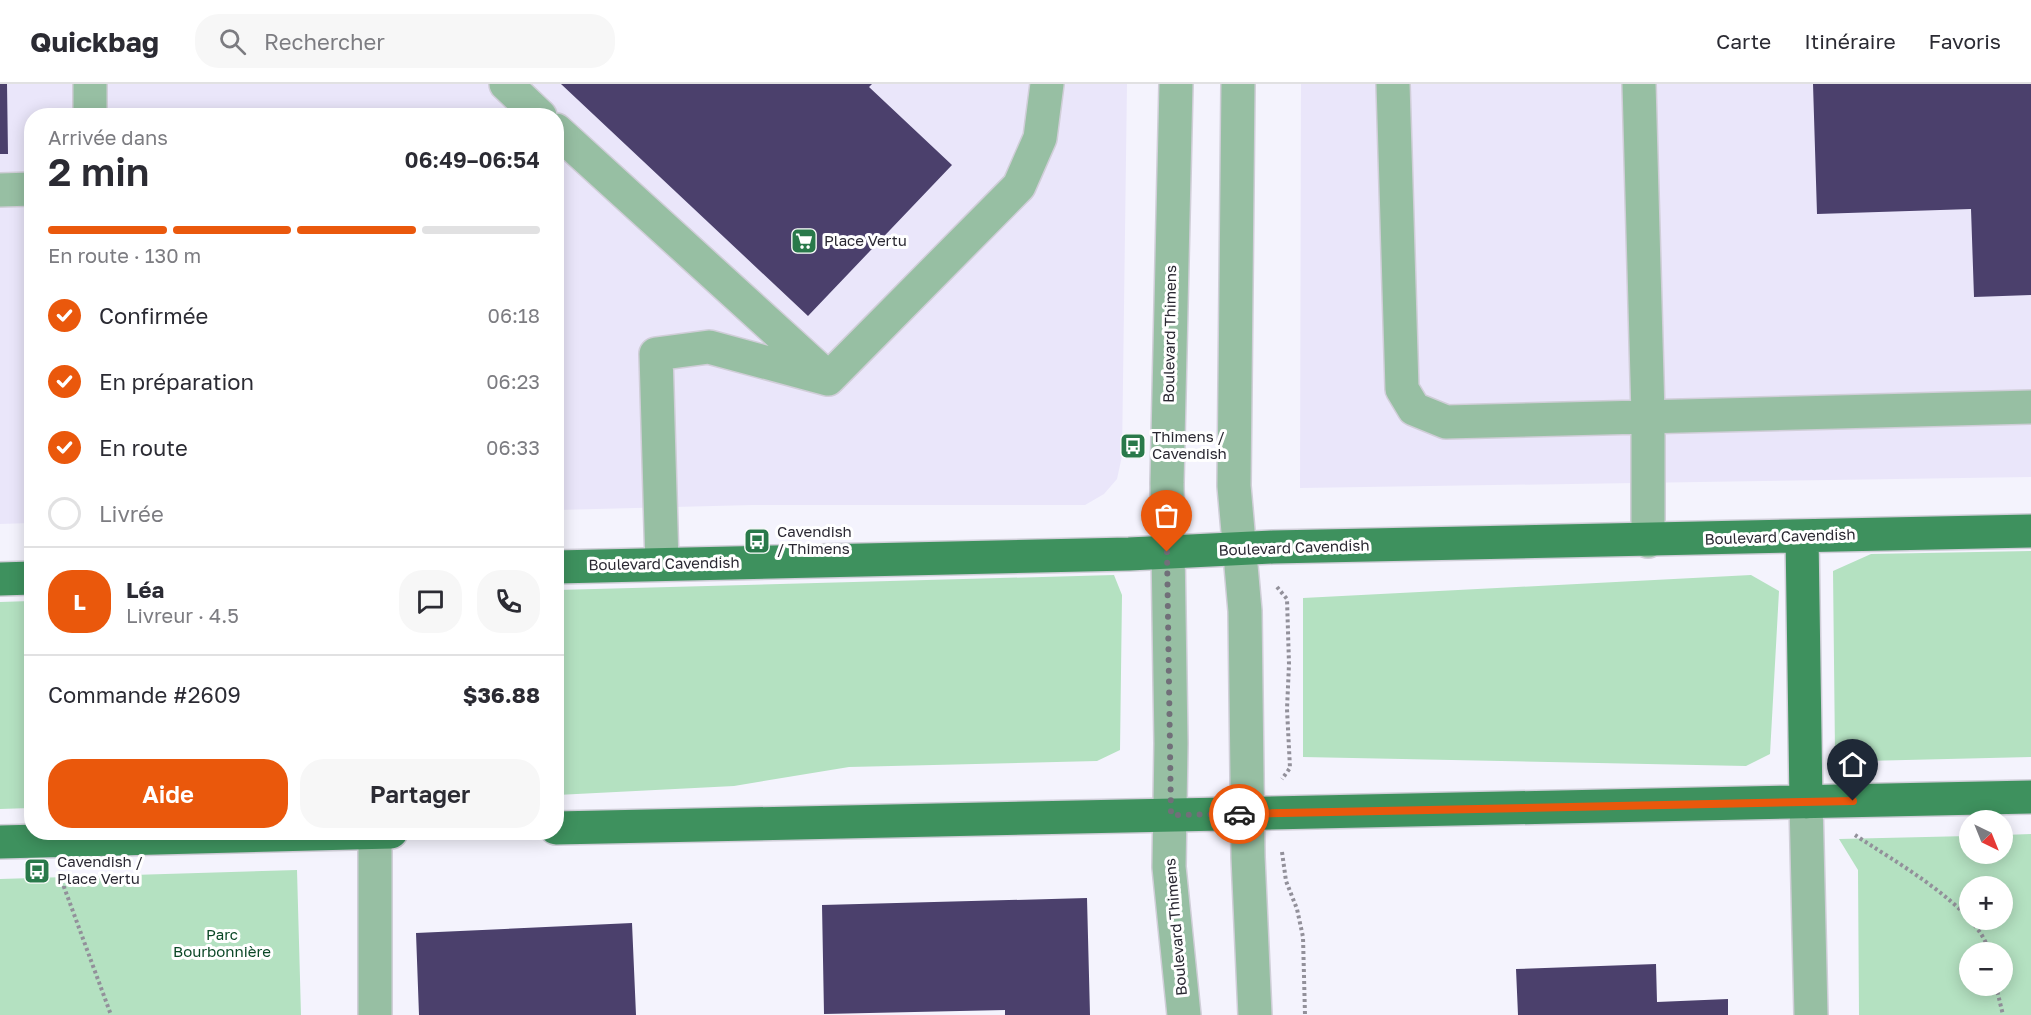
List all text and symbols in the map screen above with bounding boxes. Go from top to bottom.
search box [195,14,615,68]
text: Quickbag [30,25,159,58]
icon: search [216,25,249,58]
text: Rechercher [264,28,385,55]
text: Carte [1716,28,1771,54]
text: Itinéraire [1804,28,1896,54]
text: Favoris [1929,28,2001,54]
text: Arrivée dans [48,125,168,149]
text: 06:49–06:54 [405,146,540,173]
text: 2 min [48,148,149,195]
supermarket icon: Place Vertu [789,226,819,256]
place label: Place Vertu [824,231,907,249]
text: En route · 130 m [48,243,201,267]
street label: Boulevard Thimens [1159,265,1179,403]
icon: check [48,299,81,332]
text: Confirmée [99,302,208,329]
text: 06:18 [488,303,540,327]
icon: check [48,365,81,398]
text: En préparation [99,368,254,395]
text: 06:23 [486,369,540,393]
place label: Thimens / Cavendish [1152,427,1227,462]
icon: check [48,431,81,464]
bus stop icon: Thimens / Cavendish [1118,431,1148,461]
text: En route [99,434,188,461]
text: 06:33 [486,435,540,459]
pin [1141,490,1192,552]
icon: bag [1150,499,1183,532]
text: Livrée [99,500,164,527]
place label: Cavendish / Thimens [777,522,852,557]
street label: Boulevard Cavendish [1704,524,1856,548]
bus stop icon: Cavendish / Thimens [742,526,772,556]
street label: Boulevard Cavendish [1218,535,1370,559]
street label: Boulevard Cavendish [588,553,740,573]
button: chat [399,570,462,633]
button: phone [477,570,540,633]
text: Léa [126,576,164,603]
text: L [73,588,86,615]
text: Livreur · 4.5 [126,603,239,627]
text: Commande #2609 [48,681,241,708]
text: $36.88 [463,681,540,708]
pin [1827,739,1878,801]
icon: home [1836,748,1869,781]
button: Aide [48,759,288,828]
button: Partager [300,759,540,828]
courier [1209,784,1269,844]
icon: car [1223,798,1256,831]
north arrow [1959,810,2013,864]
map controls [1959,810,2013,996]
place label: Cavendish / Place Vertu [57,852,143,887]
bus stop icon: Cavendish / Place Vertu [22,856,52,886]
street label: Boulevard Thimens [1160,858,1190,997]
button: + [1959,876,2013,930]
park label: Parc Bourbonnière [173,925,271,960]
button: − [1959,942,2013,996]

